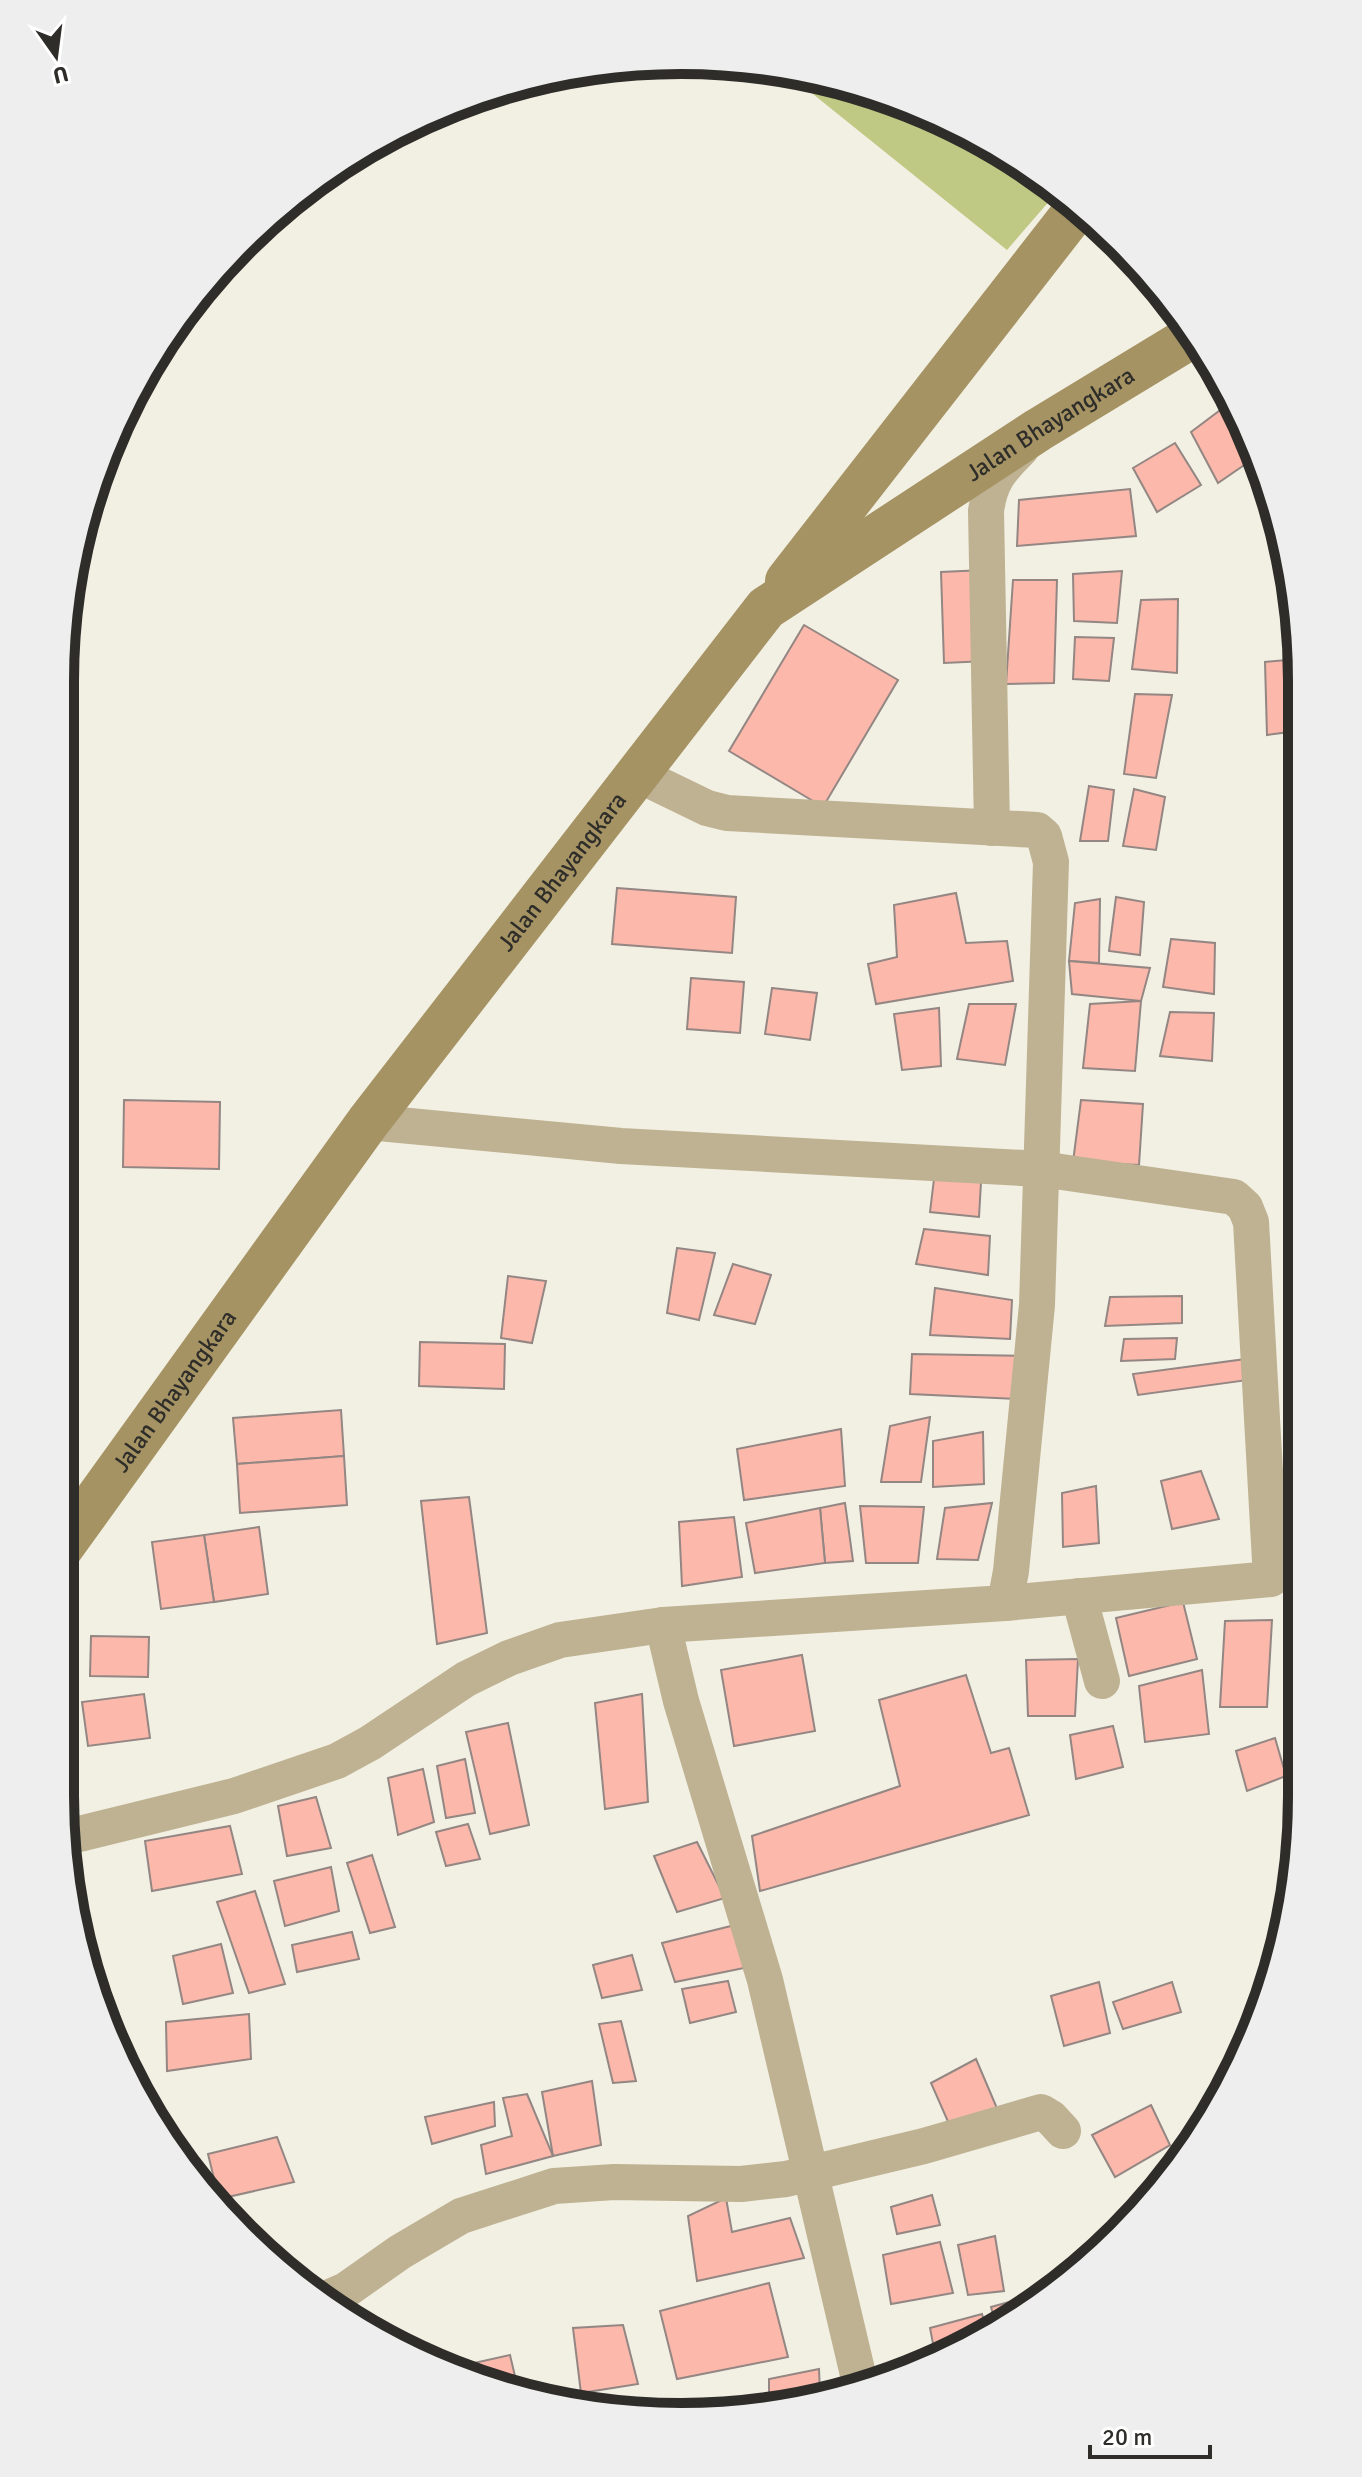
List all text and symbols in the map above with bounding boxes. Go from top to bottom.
north arrow [16,16,96,96]
text: U [50,60,71,90]
street label: Jalan Bhayangkara [960,360,1140,488]
street label: Jalan Bhayangkara [491,786,633,957]
street label: Jalan Bhayangkara [106,1304,243,1478]
scale bar [1090,2409,1210,2459]
text: 20 m [1102,2422,1152,2452]

